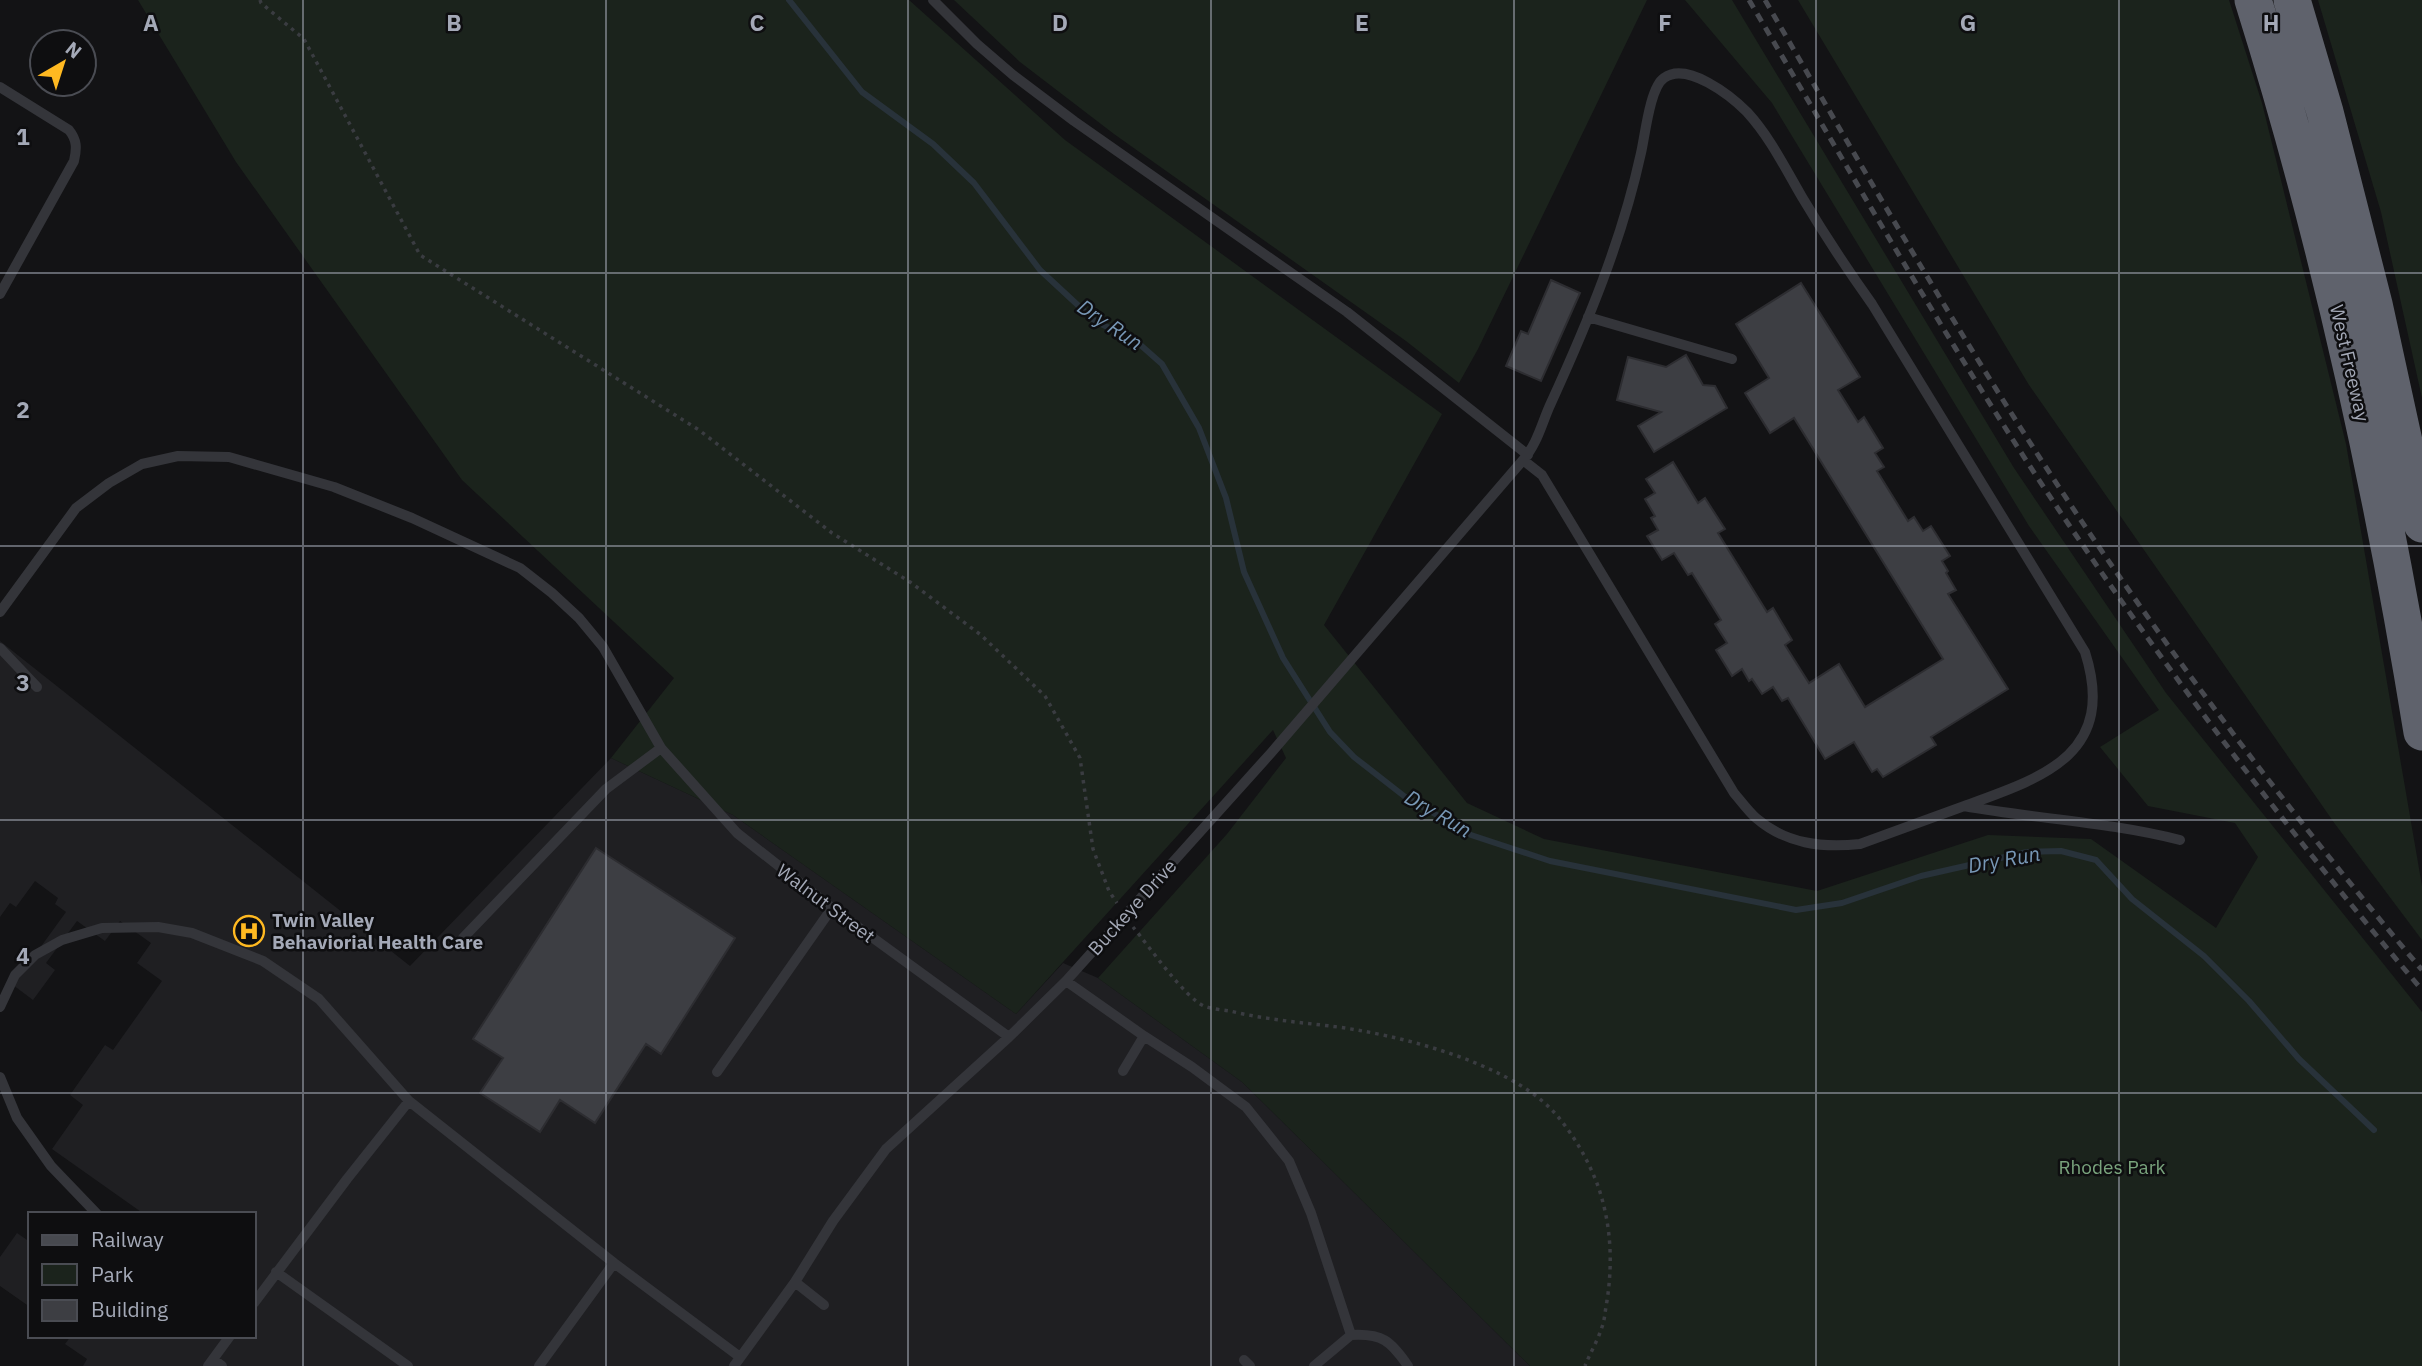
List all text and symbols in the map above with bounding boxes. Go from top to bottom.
text: A [143,7,159,37]
text: B [446,7,462,37]
text: C [750,7,765,37]
text: D [1052,7,1068,37]
text: E [1355,7,1369,37]
text: F [1658,7,1672,37]
text: G [1960,7,1976,37]
text: H [2263,7,2279,37]
north arrow [28,28,98,98]
text: N [61,36,87,63]
text: 1 [16,121,30,151]
water label: Dry Run [1072,292,1149,356]
street label: West Freeway [2325,302,2375,424]
text: 2 [16,394,30,424]
text: 3 [16,667,30,697]
water label: Dry Run [1400,783,1477,844]
water label: Dry Run [1965,839,2042,879]
street label: Buckeye Drive [1083,854,1181,960]
street label: Walnut Street [772,858,880,948]
place label: Twin Valley Behaviorial Health Care [272,908,483,954]
hospital icon: Twin Valley Behaviorial Health Care [232,914,266,948]
text: 4 [16,940,30,970]
park label: Rhodes Park [2058,1155,2166,1179]
legend [28,1212,256,1338]
text: Railway [91,1225,164,1253]
text: Park [91,1260,134,1288]
text: Building [91,1295,168,1323]

